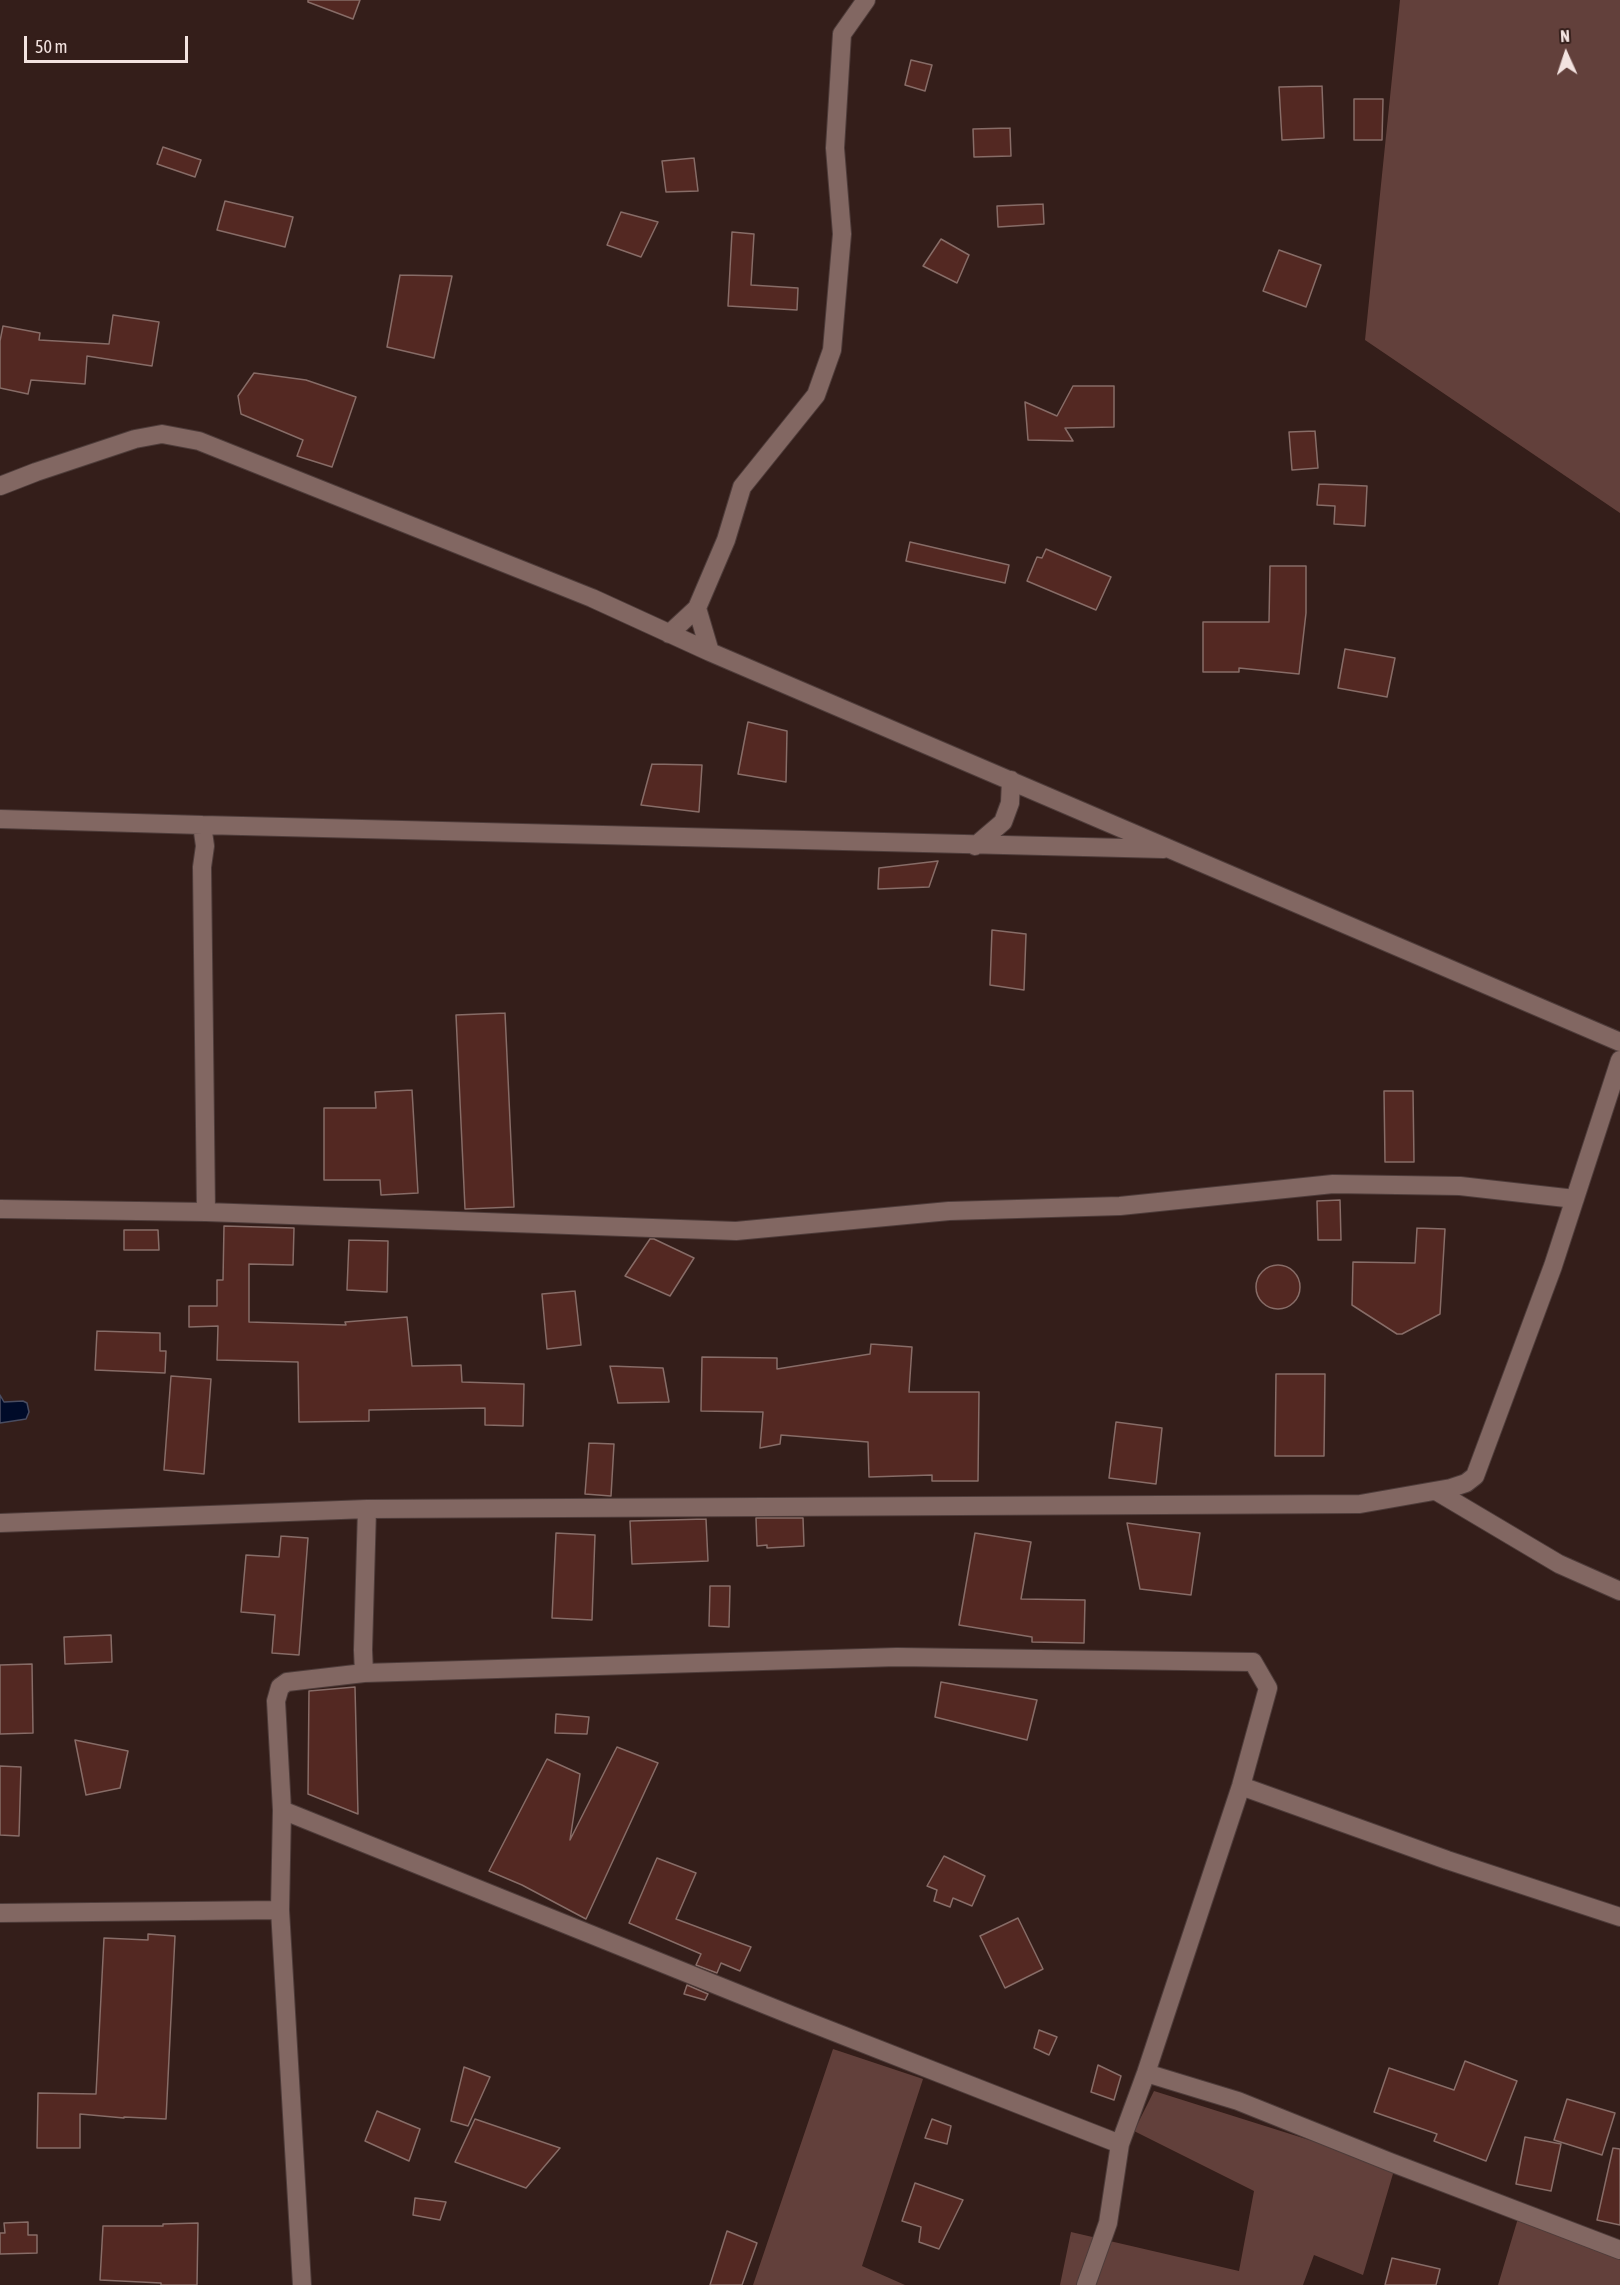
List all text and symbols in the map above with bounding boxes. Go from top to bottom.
scale bar [27,24,190,62]
north arrow [1536,24,1596,84]
text: N [1560,27,1570,45]
text: 50 m [35,36,67,57]

